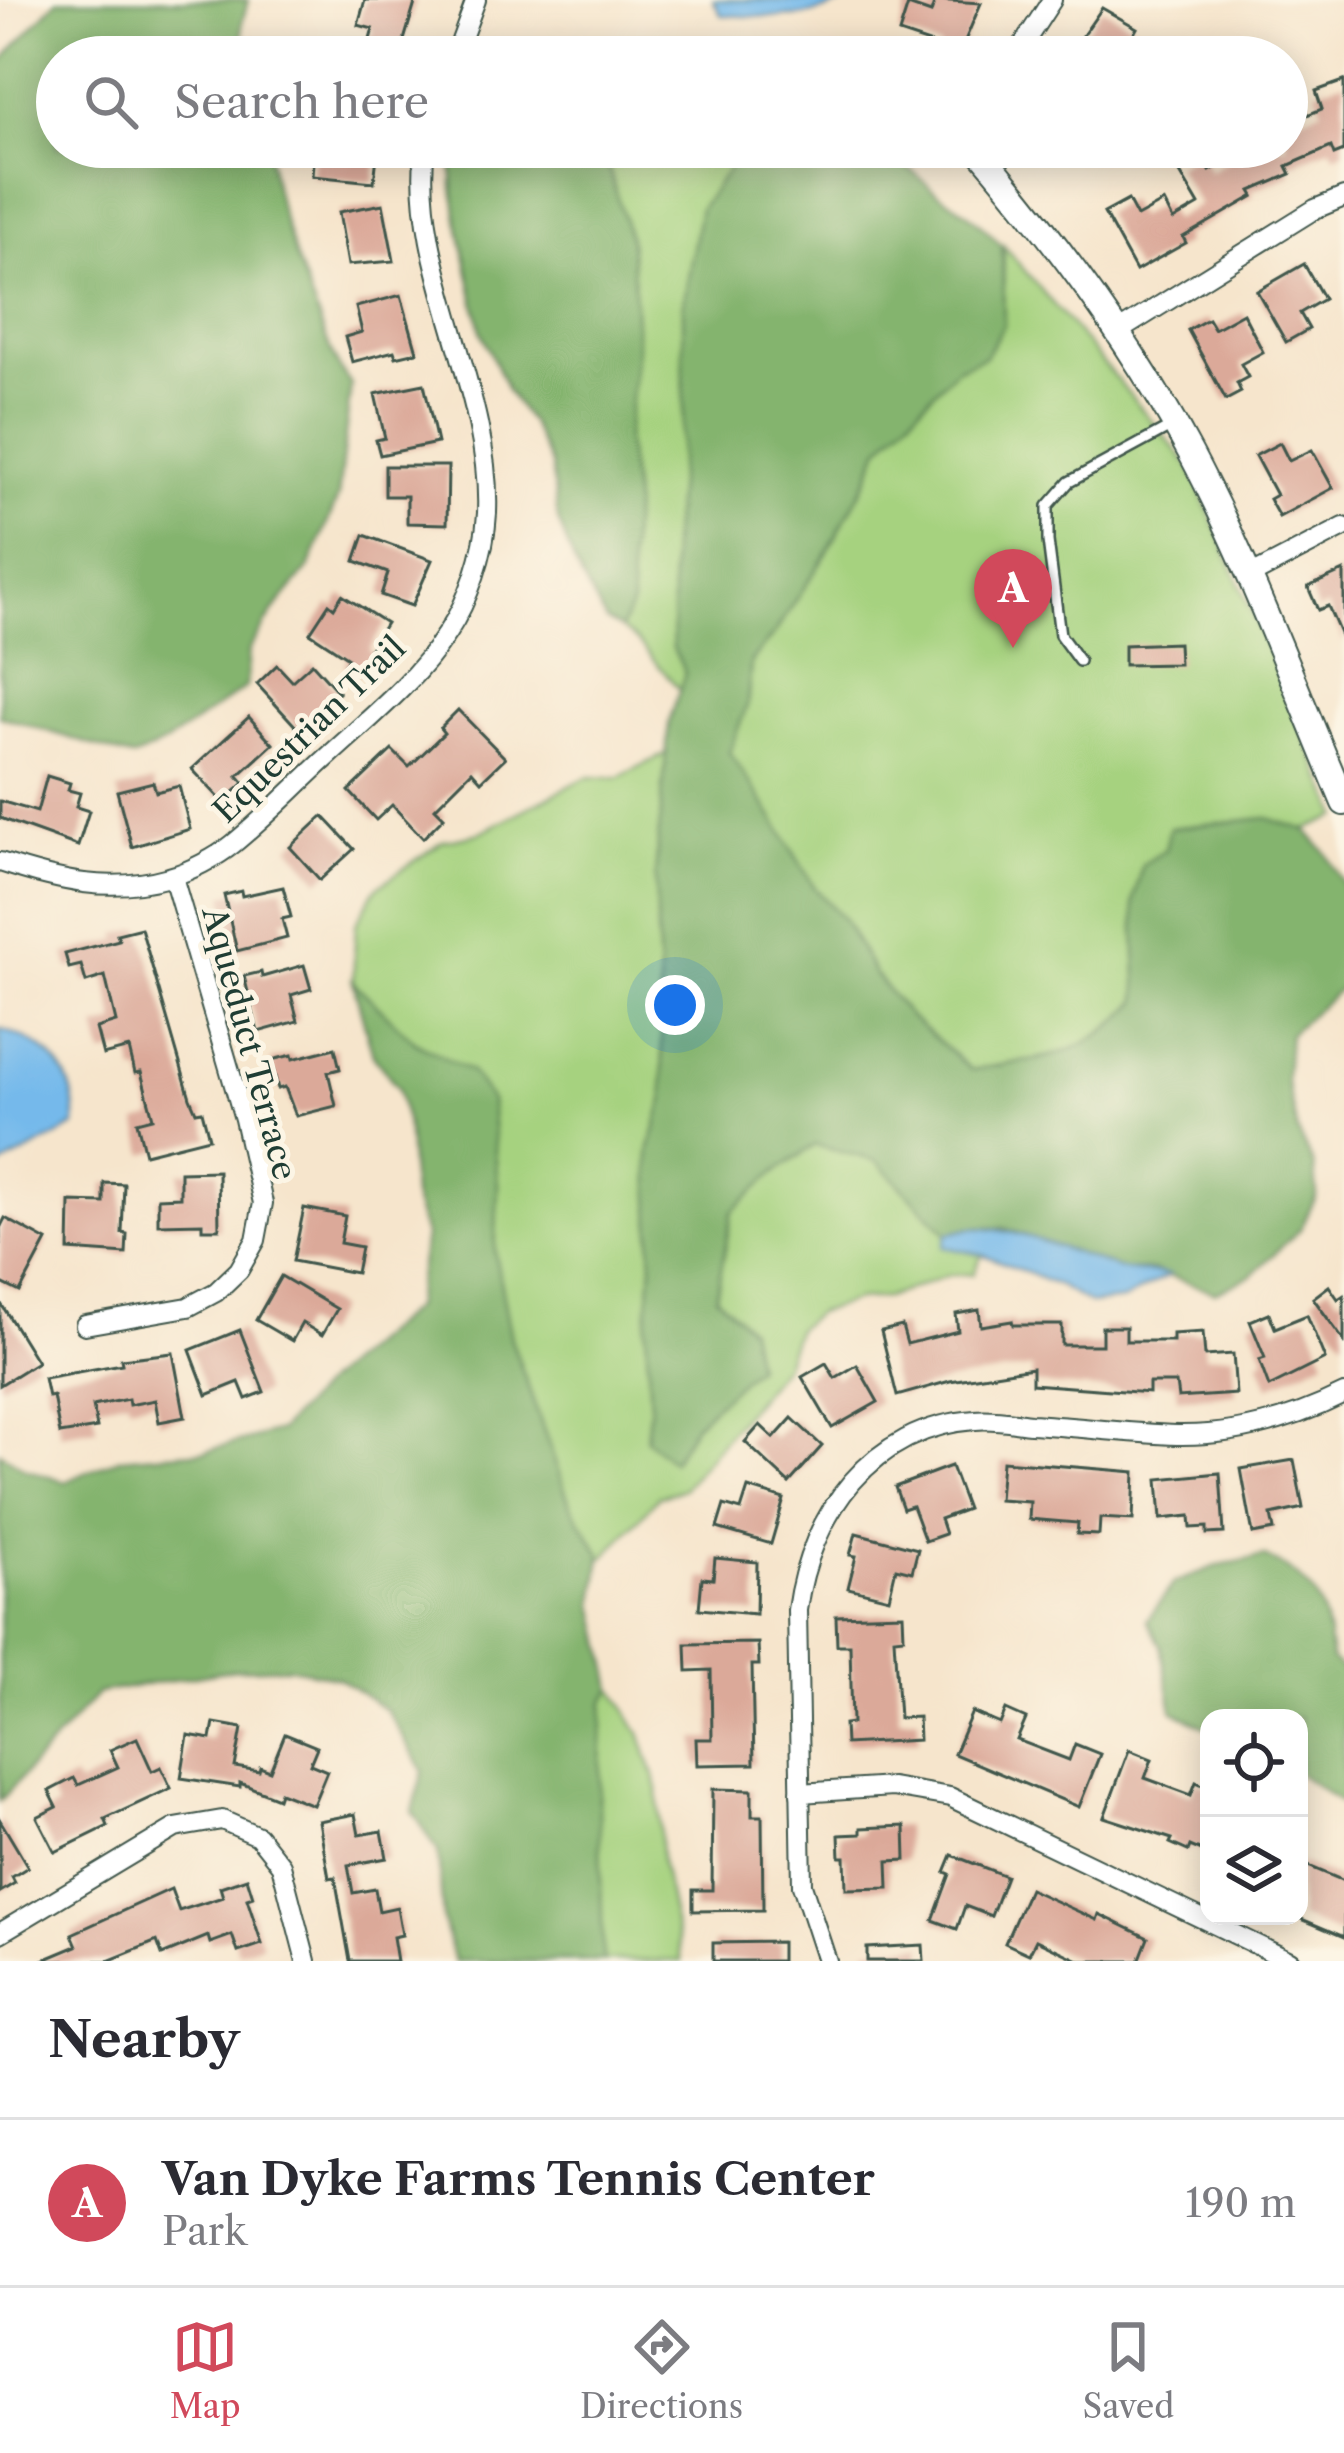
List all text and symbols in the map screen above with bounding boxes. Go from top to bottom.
search box [36,36,1308,168]
icon: search [78,69,144,135]
text: Search here [174,74,429,130]
pin: A [974,549,1052,648]
street label: Equestrian Trail [205,627,414,831]
street label: Aqueduct Terrace [193,901,306,1184]
your location [645,975,705,1035]
map controls [1200,1709,1308,1925]
button: locate [1200,1709,1308,1817]
button: layers [1200,1817,1308,1925]
text: Nearby [48,2008,240,2070]
text: Van Dyke Farms Tennis Center [162,2151,875,2207]
text: A [72,2179,102,2227]
text: 190 m [1185,2179,1296,2227]
text: Park [162,2207,247,2255]
tab: Map [170,2314,241,2427]
tab: Directions [580,2314,743,2427]
tab: Saved [1083,2314,1174,2427]

